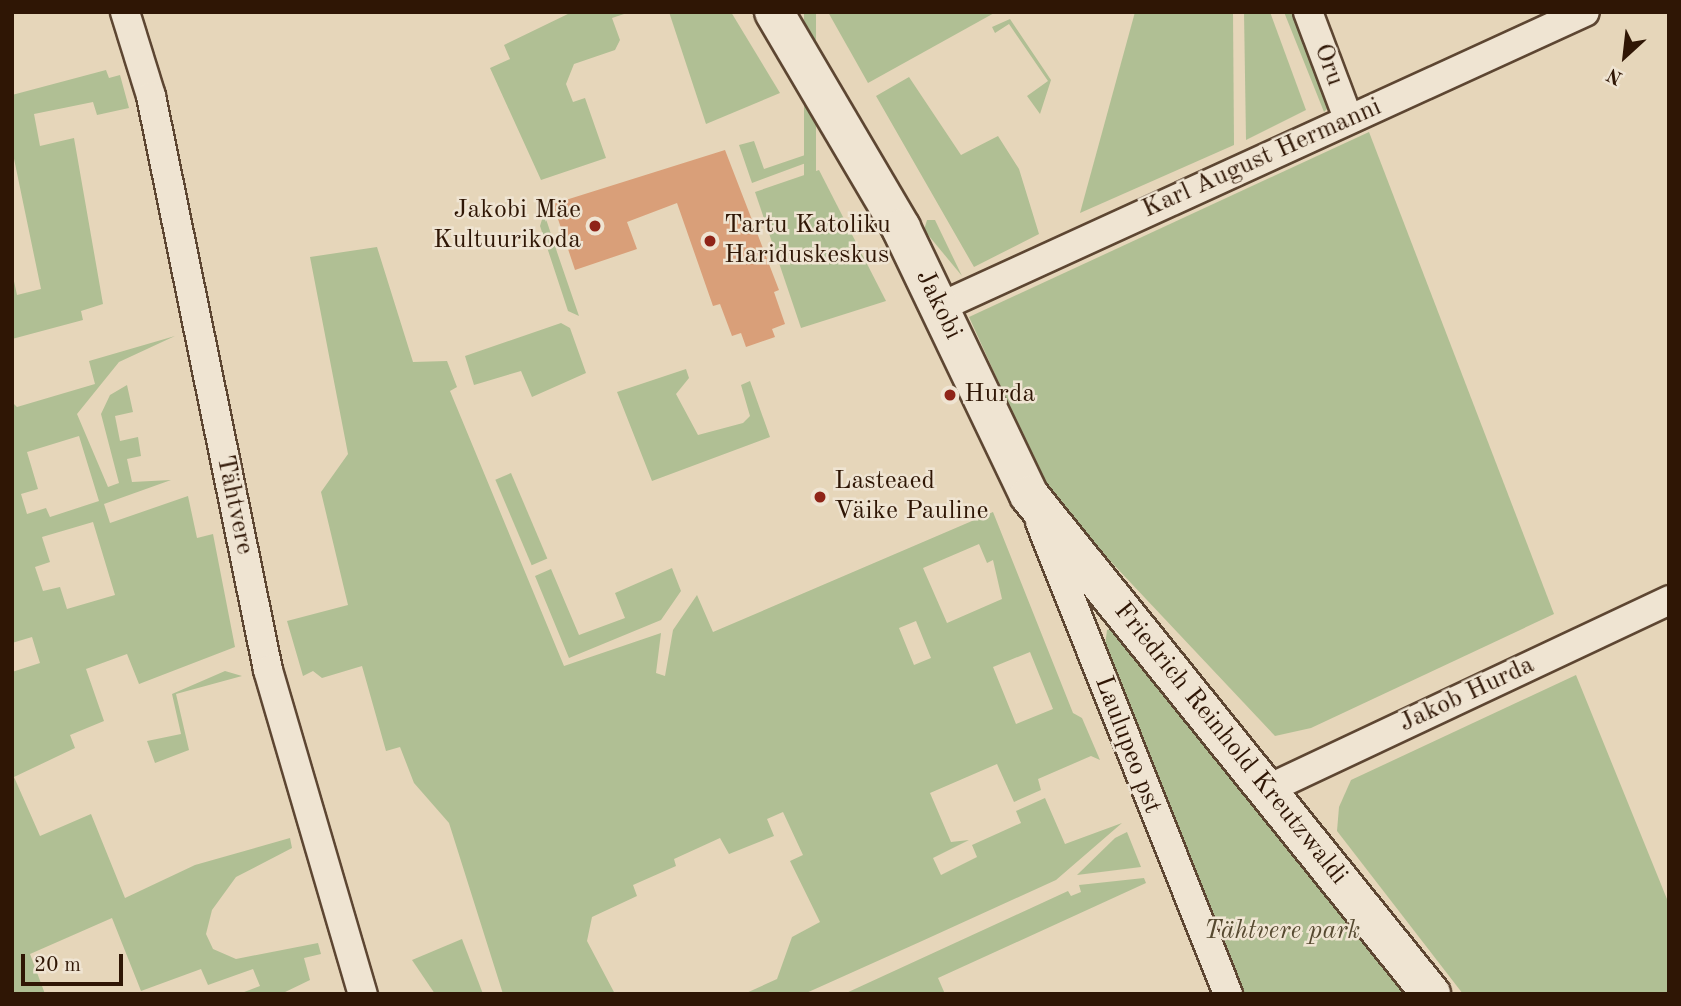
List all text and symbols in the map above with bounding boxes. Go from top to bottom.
north arrow [1590,21,1660,91]
street label: Oru [1306,40,1350,90]
text: N [1604,63,1626,87]
street label: Karl August Hermanni [1138,92,1386,226]
place label: Jakobi Mäe Kultuurikoda [433,195,581,256]
place label: Tartu Katoliku Hariduskeskus [724,210,891,272]
marker: Jakobi Mäe Kultuurikoda [587,218,603,234]
marker: Tartu Katoliku Hariduskeskus [702,233,718,249]
street label: Jakobi [908,265,968,345]
place label: Hurda [964,379,1035,411]
marker: Hurda [942,387,958,403]
street label: Tähtvere [208,452,260,558]
place label: Lasteaed Väike Pauline [834,466,989,528]
marker: Lasteaed Väike Pauline [812,489,828,505]
street label: Friedrich Reinhold Kreutzwaldi [1106,597,1354,891]
street label: Jakob Hurda [1395,650,1539,740]
street label: Laulupeo pst [1087,672,1167,818]
park label: Tähtvere park [1204,916,1360,948]
scale bar [24,940,126,984]
text: 20 m [34,955,81,976]

